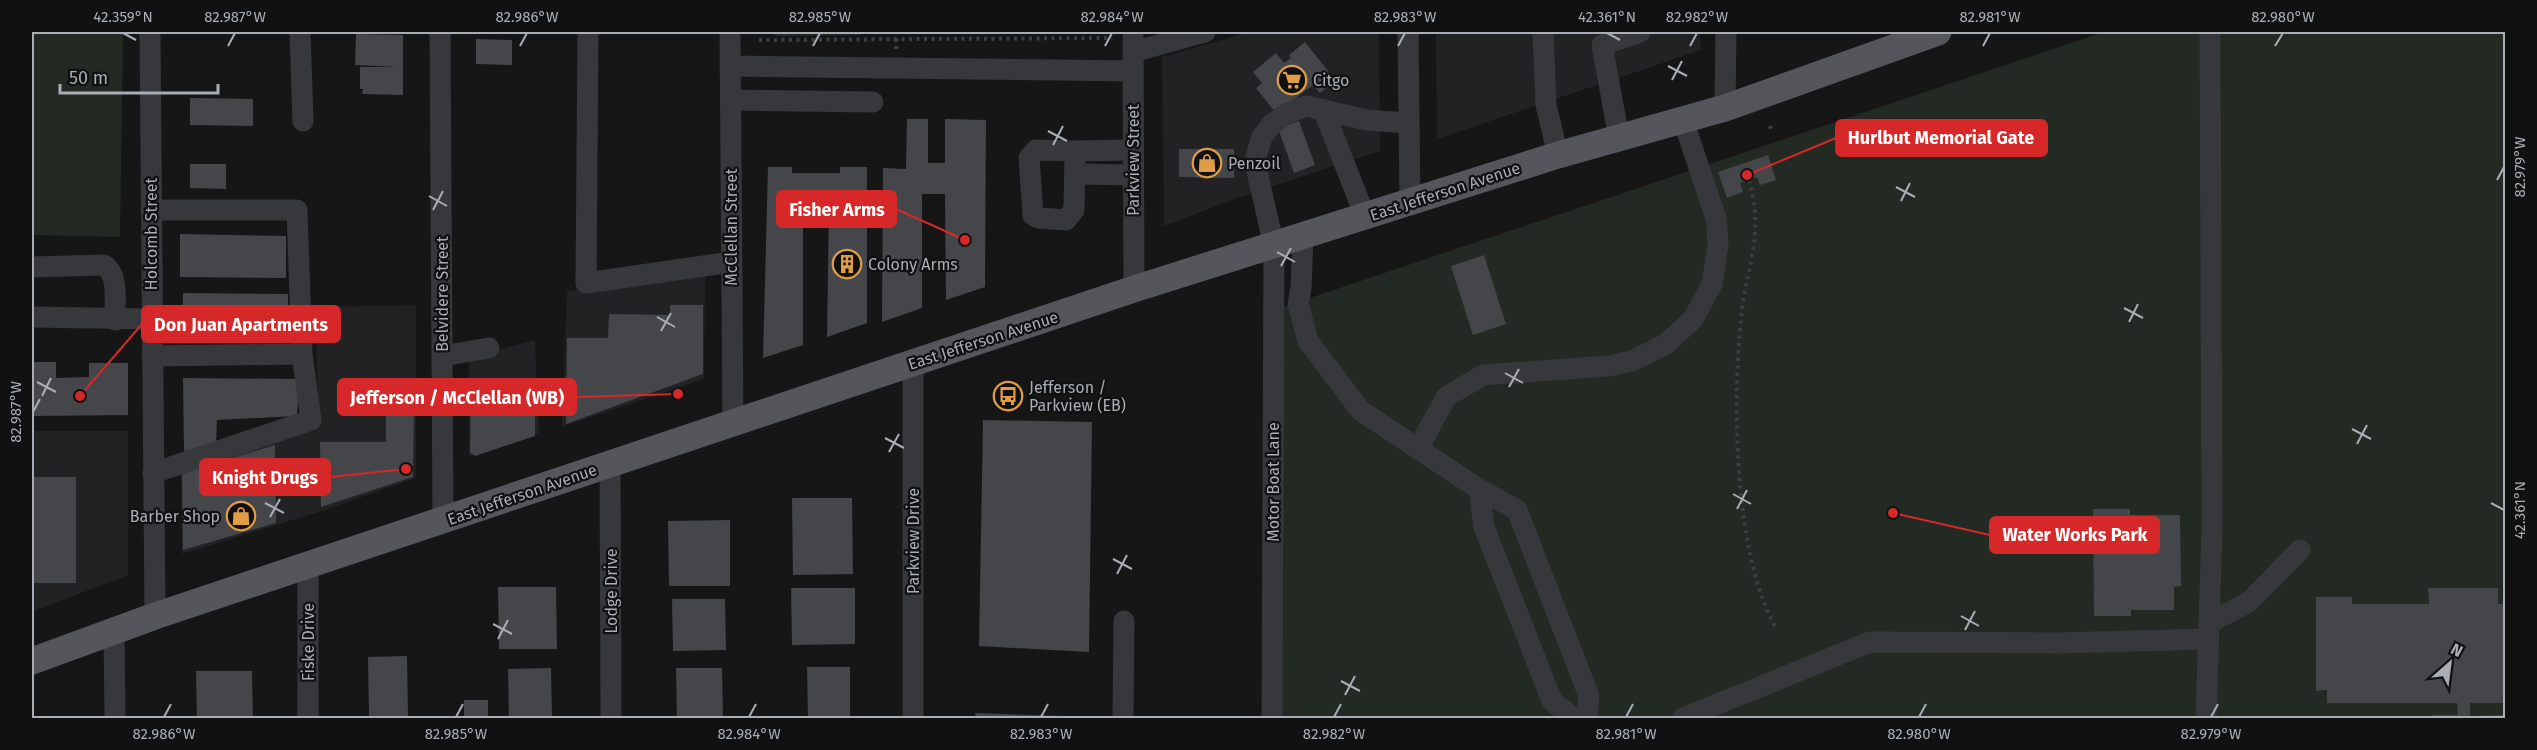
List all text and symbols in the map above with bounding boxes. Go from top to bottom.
text: 42.359°N [93,8,153,26]
text: 82.987°W [204,8,266,26]
text: 82.986°W [496,8,559,26]
text: 82.985°W [789,8,852,26]
text: 82.984°W [1080,8,1144,26]
text: 82.983°W [1374,8,1437,26]
text: 42.361°N [1578,8,1636,26]
text: 82.982°W [1666,8,1729,26]
text: 82.981°W [1959,8,2021,26]
text: 82.980°W [2251,8,2315,26]
scale bar [60,57,218,95]
supermarket icon: Citgo [1276,64,1308,96]
text: 50 m [69,67,108,89]
place label: Citgo [1313,71,1349,90]
street label: Parkview Street [1124,104,1143,216]
callout: Hurlbut Memorial Gate [1836,120,2047,156]
text: Hurlbut Memorial Gate [1848,127,2034,149]
text: 82.979°W [2511,136,2529,197]
shop icon: Penzoil [1191,147,1223,179]
place label: Penzoil [1228,154,1281,173]
street label: East Jefferson Avenue [1368,158,1523,225]
street label: McClellan Street [722,168,741,286]
street label: Holcomb Street [142,178,161,290]
callout: Fisher Arms [777,191,896,227]
text: Fisher Arms [789,199,885,221]
street label: Belvidere Street [433,236,452,352]
building icon: Colony Arms [831,248,863,280]
place label: Colony Arms [868,255,958,274]
callout: Don Juan Apartments [142,306,340,342]
street label: East Jefferson Avenue [906,307,1061,374]
text: Don Juan Apartments [154,314,328,336]
place label: Jefferson / Parkview (EB) [1029,378,1126,415]
callout: Jefferson / McClellan (WB) [338,379,576,415]
bus stop icon: Jefferson / Parkview (EB) [992,380,1024,412]
text: 82.987°W [7,381,25,443]
text: Jefferson / McClellan (WB) [349,387,564,409]
street label: Motor Boat Lane [1264,422,1283,542]
callout: Knight Drugs [200,459,330,495]
street label: East Jefferson Avenue [445,460,599,529]
text: Knight Drugs [212,467,318,489]
text: 42.361°N [2511,481,2529,539]
street label: Parkview Drive [904,488,923,594]
shop icon: Barber Shop [225,500,257,532]
place label: Barber Shop [130,507,220,526]
callout: Water Works Park [1990,517,2159,553]
text: Water Works Park [2002,524,2149,546]
street label: Lodge Drive [602,548,621,634]
street label: Fiske Drive [299,603,318,681]
north arrow [2420,633,2480,693]
text: N [2448,639,2466,661]
text: 82.986°W [133,725,196,743]
text: 82.985°W [425,725,488,743]
text: 82.984°W [717,725,781,743]
text: 82.983°W [1010,725,1073,743]
text: 82.982°W [1303,725,1366,743]
text: 82.981°W [1595,725,1657,743]
text: 82.980°W [1887,725,1951,743]
text: 82.979°W [2181,725,2242,743]

